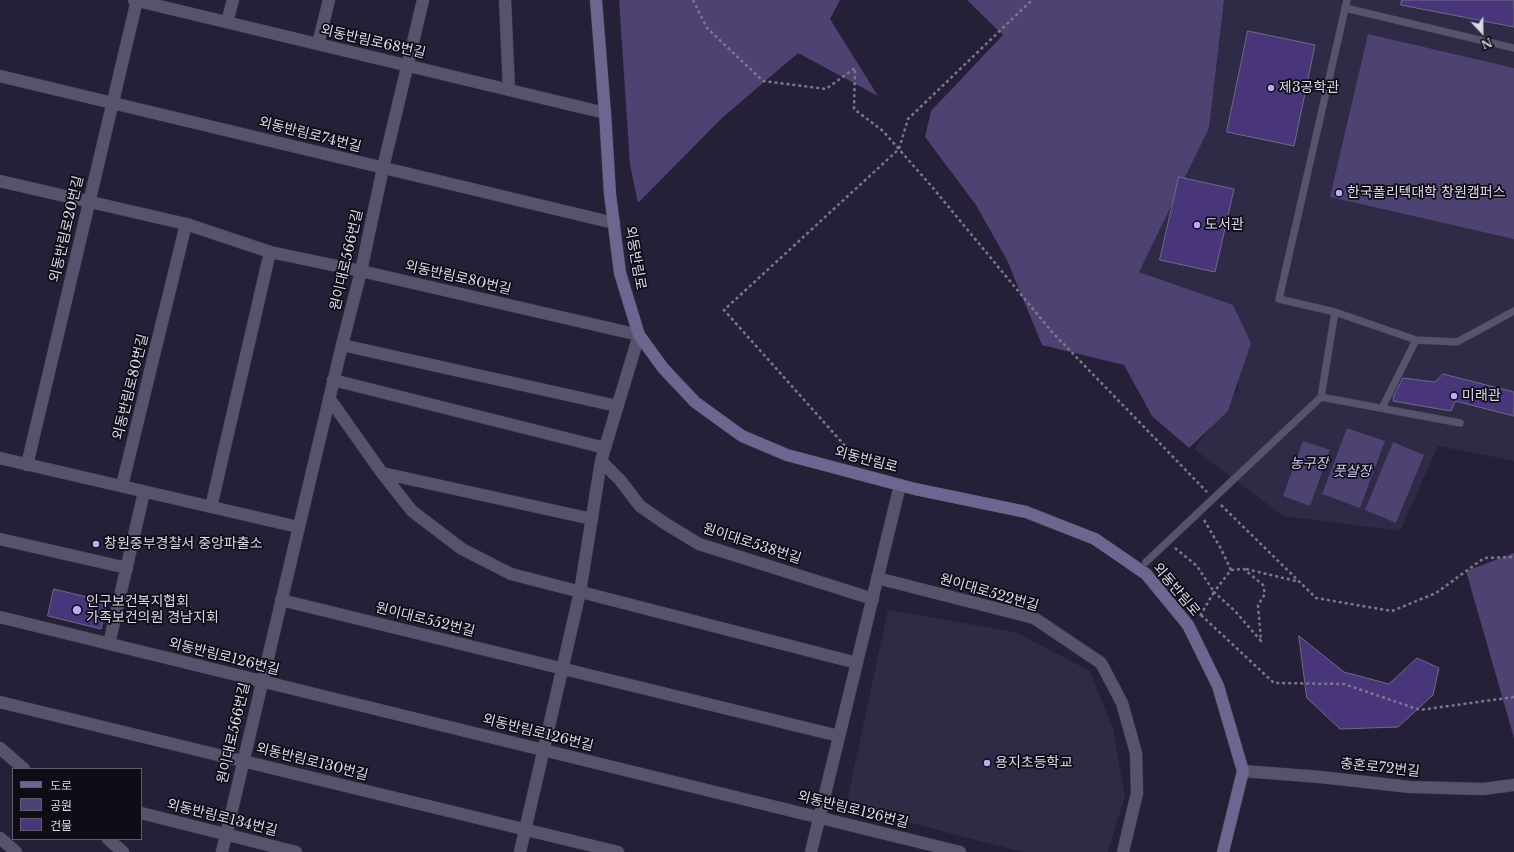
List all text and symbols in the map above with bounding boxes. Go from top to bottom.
north arrow [1462,12,1502,52]
street label: 외동반림로68번길 [319,22,427,62]
text: N [1479,35,1494,52]
place label: 제3공학관 [1279,80,1339,96]
marker: 제3공학관 [1266,83,1276,93]
street label: 외동반림로74번길 [257,114,363,156]
street label: 외동반림로20번길 [47,174,87,284]
place label: 한국폴리텍대학 창원캠퍼스 [1347,185,1506,201]
marker: 한국폴리텍대학 창원캠퍼스 [1334,188,1344,198]
street label: 원이대로566번길 [327,208,367,312]
place label: 도서관 [1205,217,1244,233]
marker: 도서관 [1192,220,1202,230]
street label: 외동반림로 [621,225,649,291]
street label: 외동반림로80번길 [403,258,513,298]
street label: 외동반림로80번길 [110,332,152,442]
place label: 미래관 [1462,388,1501,404]
marker: 미래관 [1449,391,1459,401]
street label: 외동반림로 [833,444,899,476]
park label: 농구장 [1290,456,1328,472]
park label: 풋살장 [1333,464,1371,480]
street label: 원이대로538번길 [701,520,803,568]
place label: 창원중부경찰서 중앙파출소 [104,536,263,552]
marker: 창원중부경찰서 중앙파출소 [91,539,101,549]
street label: 외동반림로 [1149,560,1203,620]
street label: 원이대로522번길 [937,571,1041,615]
place label: 인구보건복지협회 가족보건의원 경남지회 [86,594,219,626]
street label: 원이대로552번길 [374,600,476,640]
marker: 인구보건복지협회 가족보건의원 경남지회 [71,604,83,616]
street label: 외동반림로126번길 [167,635,281,679]
street label: 원이대로566번길 [214,681,254,785]
street label: 외동반림로126번길 [481,711,595,755]
street label: 외동반림로130번길 [254,740,370,784]
place label: 용지초등학교 [995,755,1072,771]
street label: 충혼로72번길 [1339,755,1421,781]
marker: 용지초등학교 [982,758,992,768]
legend [12,768,142,840]
text: 도로 [50,778,72,793]
street label: 외동반림로126번길 [796,788,910,832]
street label: 외동반림로134번길 [165,796,279,840]
text: 공원 [50,798,72,813]
text: 건물 [50,818,72,833]

